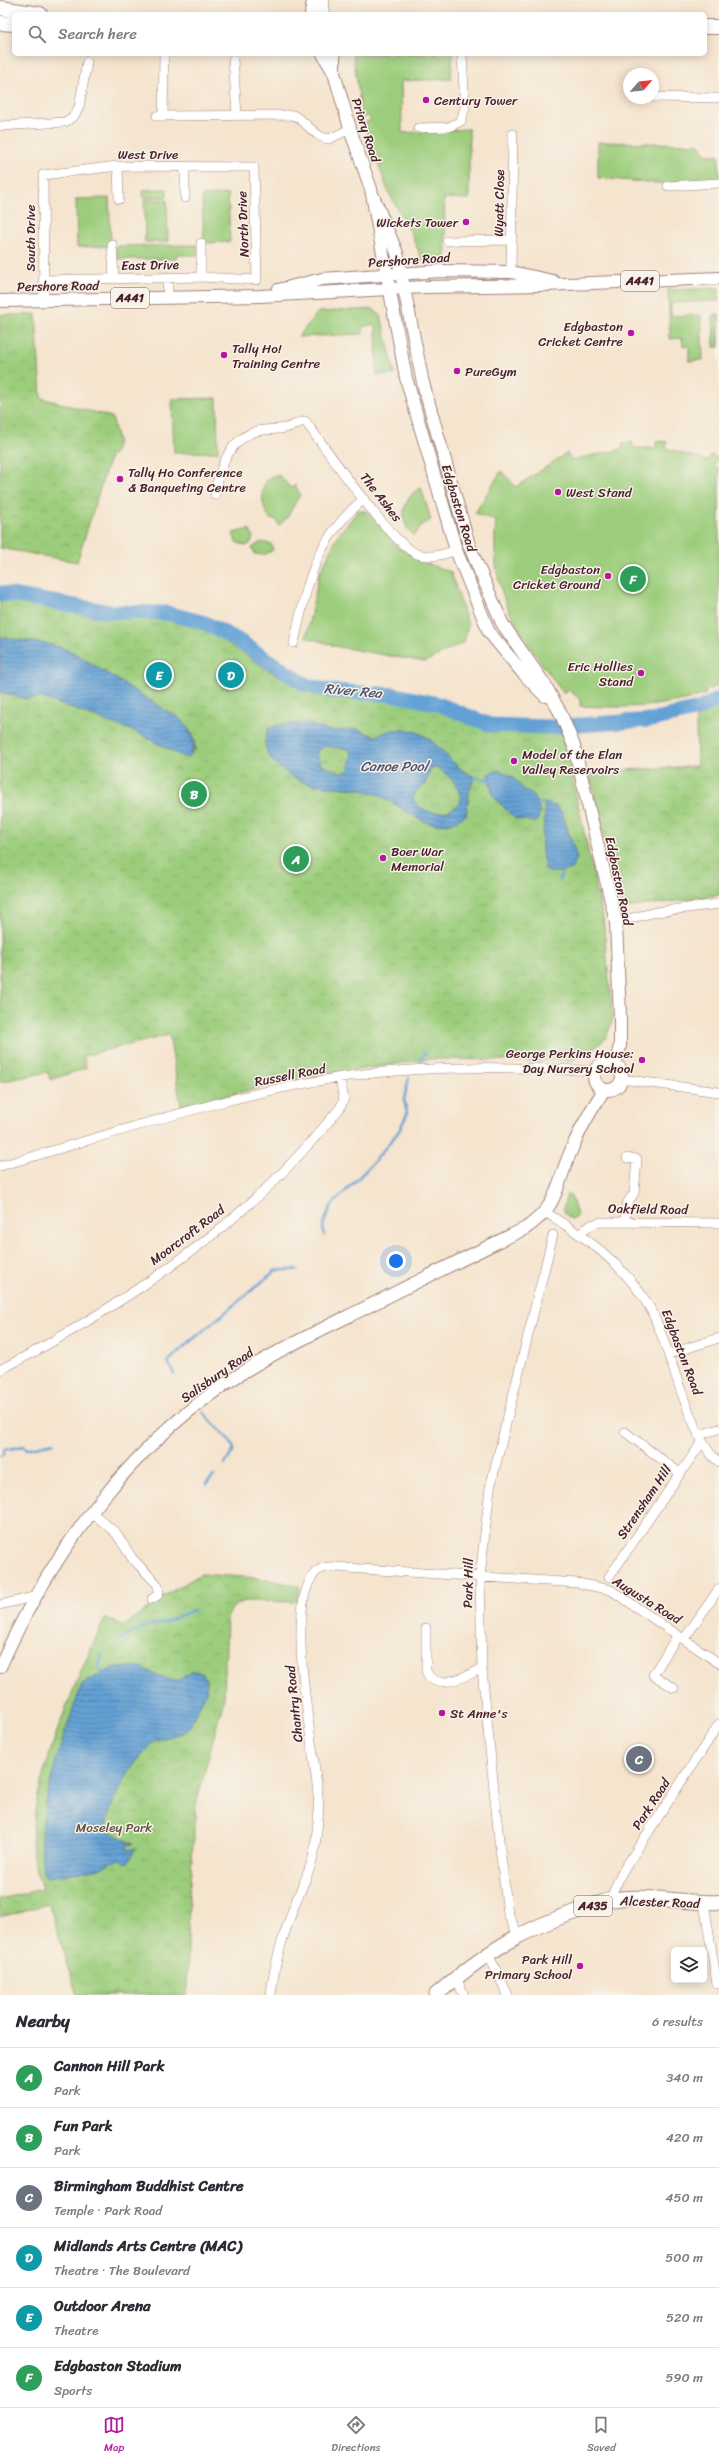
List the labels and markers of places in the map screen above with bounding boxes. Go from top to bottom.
place label: Century Tower [434,89,518,112]
marker: Century Tower [421,95,431,105]
place label: Wickets Tower [376,211,459,234]
marker: Wickets Tower [461,217,471,227]
place label: Edgbaston Cricket Centre [538,315,623,353]
marker: Edgbaston Cricket Centre [626,328,636,338]
place label: Tally Ho! Training Centre [232,337,320,375]
marker: Tally Ho! Training Centre [219,350,229,360]
place label: PureGym [465,360,517,383]
marker: PureGym [452,366,462,376]
place label: Tally Ho Conference & Banqueting Centre [128,461,246,499]
marker: Tally Ho Conference & Banqueting Centre [115,474,125,484]
place label: West Stand [566,481,633,504]
marker: West Stand [553,487,563,497]
place label: Edgbaston Cricket Ground [513,558,601,596]
pin: F [620,564,646,594]
marker: Edgbaston Cricket Ground [603,571,613,581]
place label: Eric Hollies Stand [568,655,634,693]
pin: E [146,660,172,690]
pin: D [218,660,244,690]
marker: Eric Hollies Stand [636,668,646,678]
place label: Model of the Elan Valley Reservoirs [522,743,622,781]
marker: Model of the Elan Valley Reservoirs [509,756,519,766]
pin: B [181,779,207,809]
place label: Boer War Memorial [391,840,444,878]
pin: A [283,844,309,874]
marker: Boer War Memorial [378,853,388,863]
place label: George Perkins House: Day Nursery School [506,1042,634,1080]
marker: George Perkins House: Day Nursery School [637,1055,647,1065]
place label: St Anne's [450,1702,508,1725]
marker: St Anne's [437,1708,447,1718]
pin: C [626,1744,652,1774]
place label: Park Hill Primary School [485,1948,572,1986]
marker: Park Hill Primary School [575,1961,585,1971]

